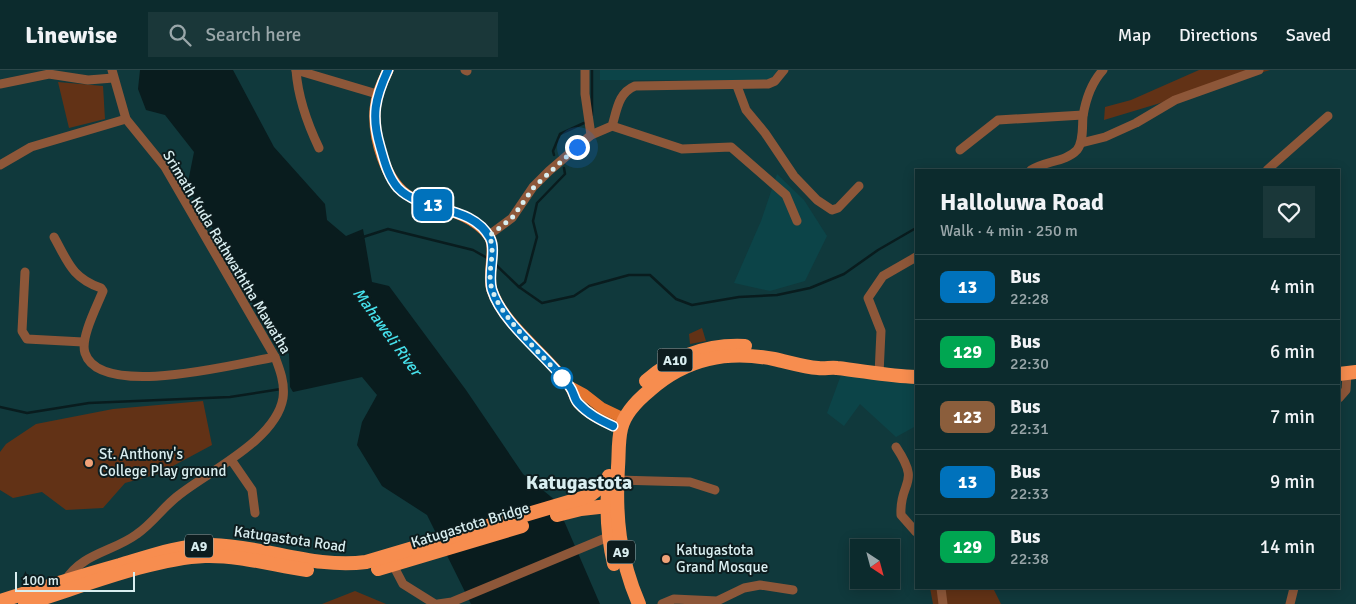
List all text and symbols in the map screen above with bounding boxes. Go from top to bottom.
search box [148,12,498,57]
text: Linewise [25,20,118,50]
icon: search [166,21,194,49]
text: Search here [206,23,301,47]
text: Map [1118,24,1151,46]
text: Directions [1179,24,1258,46]
text: Saved [1286,24,1331,46]
your location [565,135,590,160]
street label: Srimath Kuda Rathwaththa Mawatha [159,147,295,357]
button: heart [1263,186,1315,238]
text: Halloluwa Road [940,187,1104,217]
line badge: 13 [410,189,456,221]
text: 13 [423,194,443,216]
text: Walk · 4 min · 250 m [940,221,1078,241]
text: Bus [1010,265,1041,289]
text: 4 min [1270,275,1315,299]
text: 13 [958,276,977,298]
water label: Mahaweli River [348,284,427,382]
text: 22:28 [1010,289,1049,309]
text: Bus [1010,330,1041,354]
text: 6 min [1270,340,1315,364]
text: 129 [953,341,982,363]
road number: A10 [658,348,692,372]
text: 22:30 [1010,354,1049,374]
unlabelled marker [551,367,573,389]
text: Bus [1010,395,1041,419]
text: 7 min [1270,405,1315,429]
text: 123 [953,406,982,428]
text: 22:31 [1010,419,1049,439]
place label: St. Anthony's College Play ground [99,445,226,480]
marker: St. Anthony's College Play ground [83,457,95,469]
text: Bus [1010,460,1041,484]
district label: Katugastota [526,470,632,495]
text: 9 min [1270,470,1315,494]
text: 13 [958,471,977,493]
text: 22:33 [1010,484,1049,504]
street label: Katugastota Bridge [409,498,531,552]
street label: Katugastota Road [233,522,347,556]
text: Bus [1010,525,1041,549]
road number: A9 [185,534,213,558]
text: 14 min [1260,535,1315,559]
text: 129 [953,536,982,558]
north arrow [850,539,900,589]
map controls [850,539,900,589]
road number: A9 [607,541,635,564]
place label: Katugastota Grand Mosque [676,541,768,576]
text: 22:38 [1010,549,1049,569]
marker: Katugastota Grand Mosque [660,553,672,565]
scale bar [15,569,135,592]
text: 100 m [22,572,59,589]

